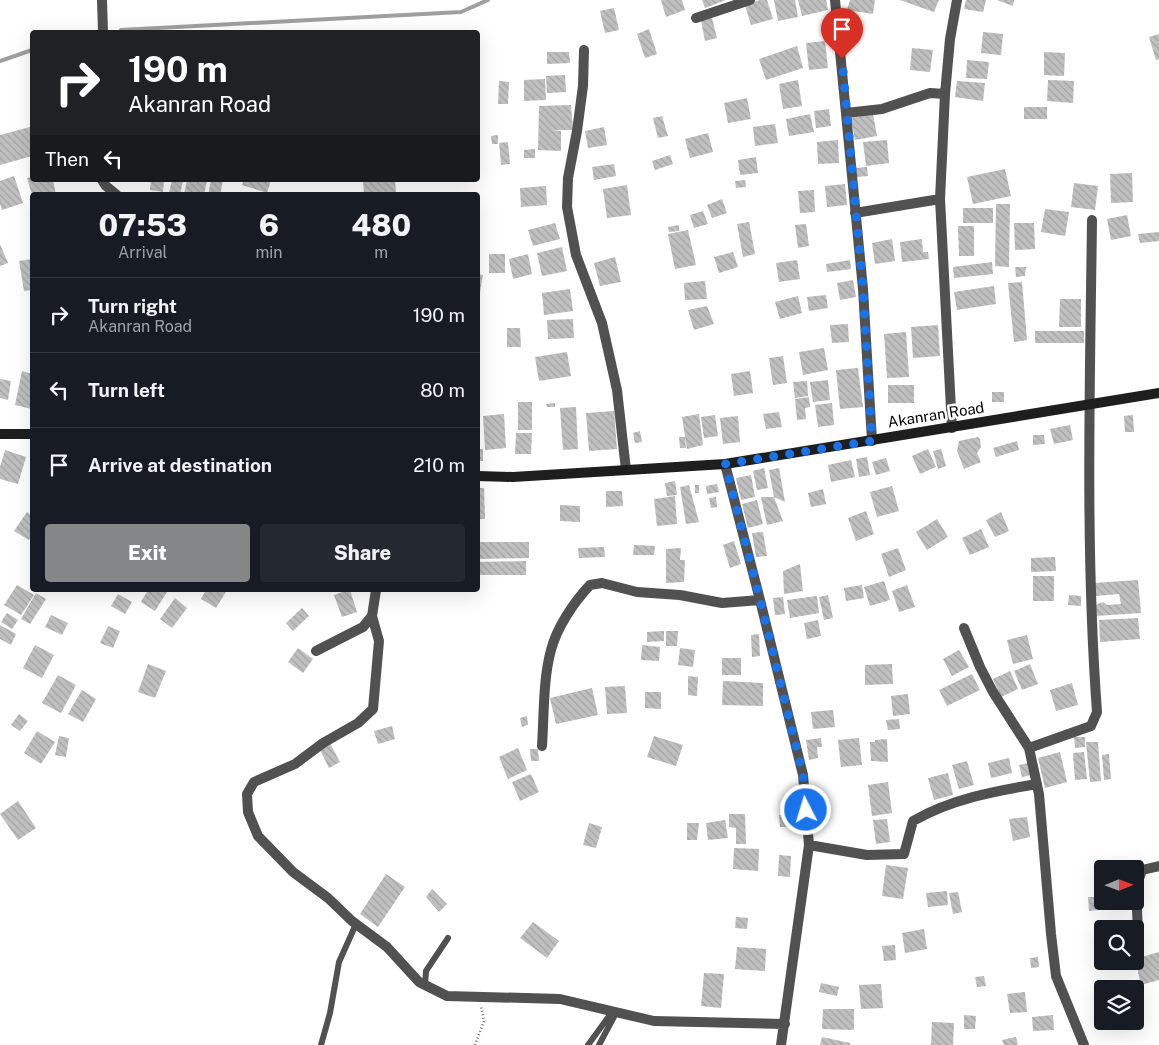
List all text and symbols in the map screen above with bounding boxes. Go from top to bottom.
pin [821,8,863,59]
icon: arrive [828,15,856,43]
text: 190 m [128,49,228,90]
icon: right [45,50,110,115]
text: Akanran Road [128,91,271,117]
icon: left [99,145,127,173]
text: Then [45,148,89,170]
text: 07:53 [99,207,187,243]
text: 6 [259,207,279,243]
text: 480 [351,207,411,243]
text: Arrival [118,243,167,262]
text: min [255,243,283,262]
text: m [374,243,388,262]
text: Turn right [88,295,177,317]
icon: right [45,301,73,329]
text: 190 m [413,304,465,326]
text: Akanran Road [88,317,192,336]
icon: left [45,376,73,404]
text: Turn left [88,379,165,401]
text: 80 m [420,379,465,401]
street label: Akanran Road [886,398,985,431]
icon: arrive [45,451,73,479]
text: Arrive at destination [88,454,272,476]
text: 210 m [413,454,465,476]
button: Exit [45,524,250,582]
button: Share [260,524,465,582]
position arrow [779,783,831,835]
north arrow [1094,860,1144,910]
map controls [1094,860,1144,1030]
button: search [1094,920,1144,970]
button: layers [1094,980,1144,1030]

